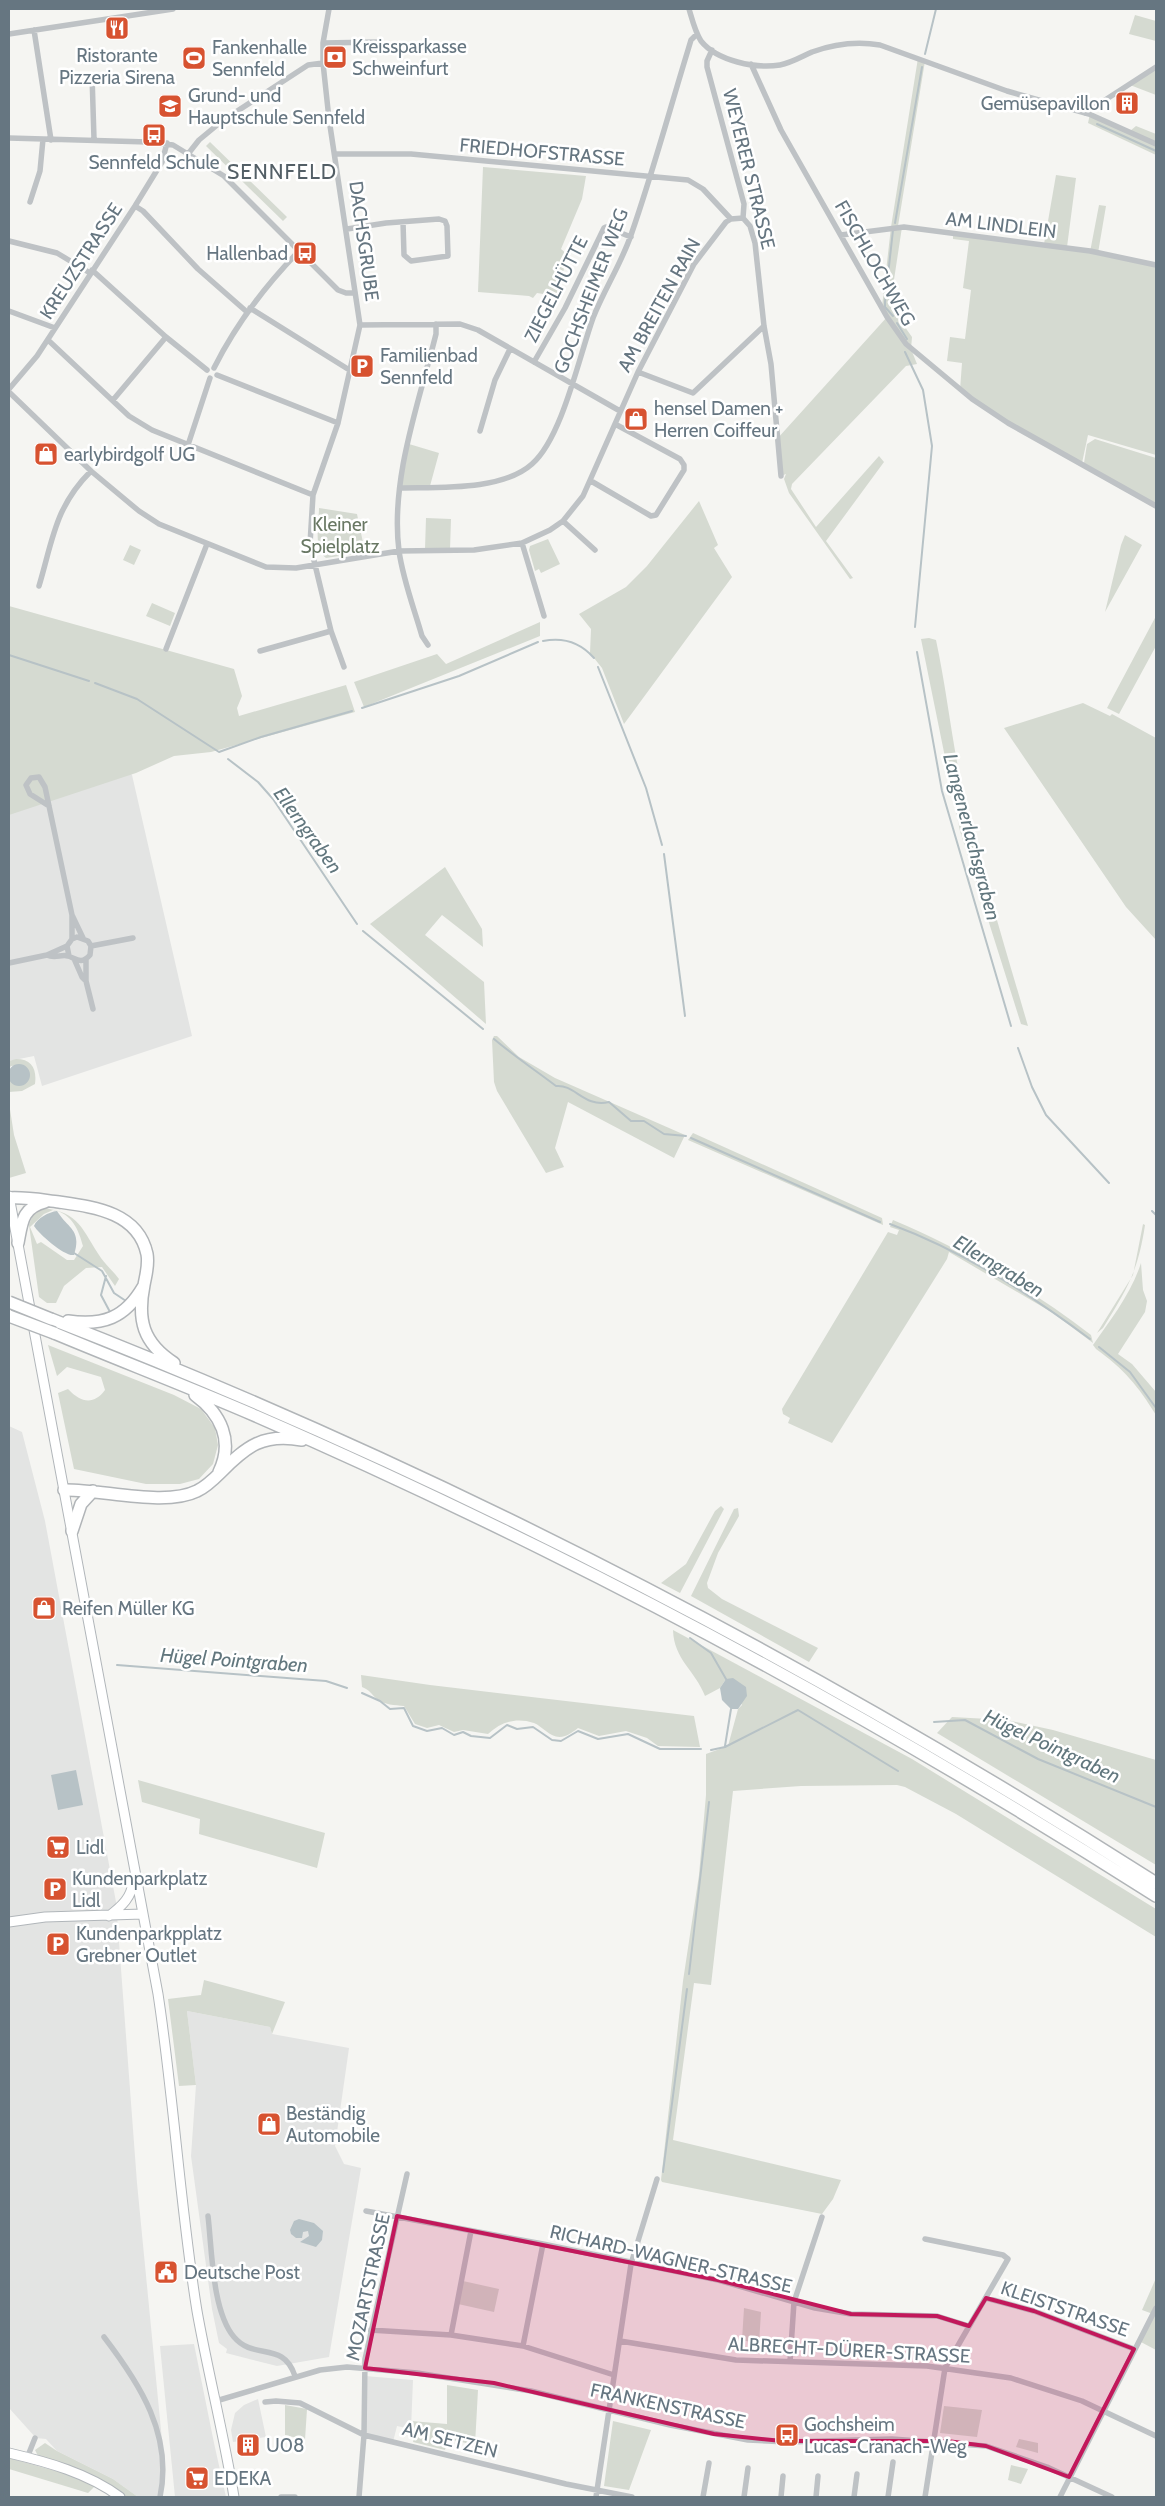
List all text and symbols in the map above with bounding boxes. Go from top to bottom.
restaurant icon: Ristorante Pizzeria Sirena [104,15,130,41]
place label: Kreissparkasse Schweinfurt [352,35,467,80]
place label: Fankenhalle Sennfeld [212,36,307,81]
place label: Ristorante Pizzeria Sirena [59,44,175,89]
bank icon: Kreissparkasse Schweinfurt [322,44,348,70]
sports icon: Fankenhalle Sennfeld [181,45,207,71]
place label: Grund- und Hauptschule Sennfeld [188,84,365,129]
street label: WEYERER STRASSE [718,86,780,252]
building icon: Gemüsepavillon [1114,90,1140,116]
place label: Gemüsepavillon [981,92,1110,115]
school or university icon: Grund- und Hauptschule Sennfeld [157,93,183,119]
bus stop icon: Sennfeld Schule [141,122,167,148]
street label: FRIEDHOFSTRASSE [458,133,626,171]
place label: Sennfeld Schule [88,151,220,174]
district label: SENNFELD [227,159,337,184]
street label: DACHSGRUBE [344,179,384,303]
street label: FISCHLOCHWEG [830,196,920,330]
street label: KREUZSTRASSE [35,199,127,323]
street label: GOCHSHEIMER WEG [549,205,633,377]
street label: AM LINDLEIN [944,207,1058,243]
street label: ZIEGELHÜTTE [519,232,593,346]
street label: AM BREITEN RAIN [613,234,705,376]
bus stop icon: Hallenbad [292,240,318,266]
place label: Hallenbad [206,242,288,265]
place label: Familienbad Sennfeld [380,344,478,389]
parking icon: Familienbad Sennfeld [349,353,375,379]
place label: hensel Damen + Herren Coiffeur [654,397,783,442]
shop icon: hensel Damen + Herren Coiffeur [623,406,649,432]
shop icon: earlybirdgolf UG [33,441,59,467]
place label: earlybirdgolf UG [64,443,195,466]
park label: Kleiner Spielplatz [300,513,380,558]
water label: Langenerlachsgraben [938,751,1006,923]
water label: Ellerngraben [269,782,347,878]
water label: Ellerngraben [950,1230,1048,1302]
shop icon: Reifen Müller KG [31,1595,57,1621]
place label: Reifen Müller KG [62,1597,195,1620]
water label: Hügel Pointgraben [159,1643,309,1677]
water label: Hügel Pointgraben [980,1704,1124,1788]
supermarket icon: Lidl [45,1834,71,1860]
place label: Lidl [76,1836,105,1859]
place label: Kundenparkplatz Lidl [72,1867,207,1912]
parking icon: Kundenparkplatz Lidl [42,1876,68,1902]
place label: Kundenparkpplatz Grebner Outlet [76,1922,222,1967]
parking icon: Kundenparkpplatz Grebner Outlet [45,1931,71,1957]
place label: Beständig Automobile [286,2102,380,2147]
shop icon: Beständig Automobile [256,2111,282,2137]
street label: MOZARTSTRASSE [341,2211,395,2363]
street label: RICHARD-WAGNER-STRASSE [548,2220,794,2298]
public building icon: Deutsche Post [153,2259,179,2285]
place label: Deutsche Post [184,2261,301,2284]
street label: KLEISTSTRASSE [998,2276,1132,2342]
street label: ALBRECHT-DÜRER-STRASSE [727,2332,971,2368]
street label: FRANKENSTRASSE [588,2378,748,2434]
place label: Gochsheim Lucas-Cranach-Weg [804,2413,967,2458]
street label: AM SETZEN [400,2417,500,2463]
bus stop icon: Gochsheim Lucas-Cranach-Weg [774,2422,800,2448]
building icon: U08 [235,2432,261,2458]
place label: U08 [266,2434,305,2457]
supermarket icon: EDEKA [184,2465,210,2491]
place label: EDEKA [214,2467,272,2490]

